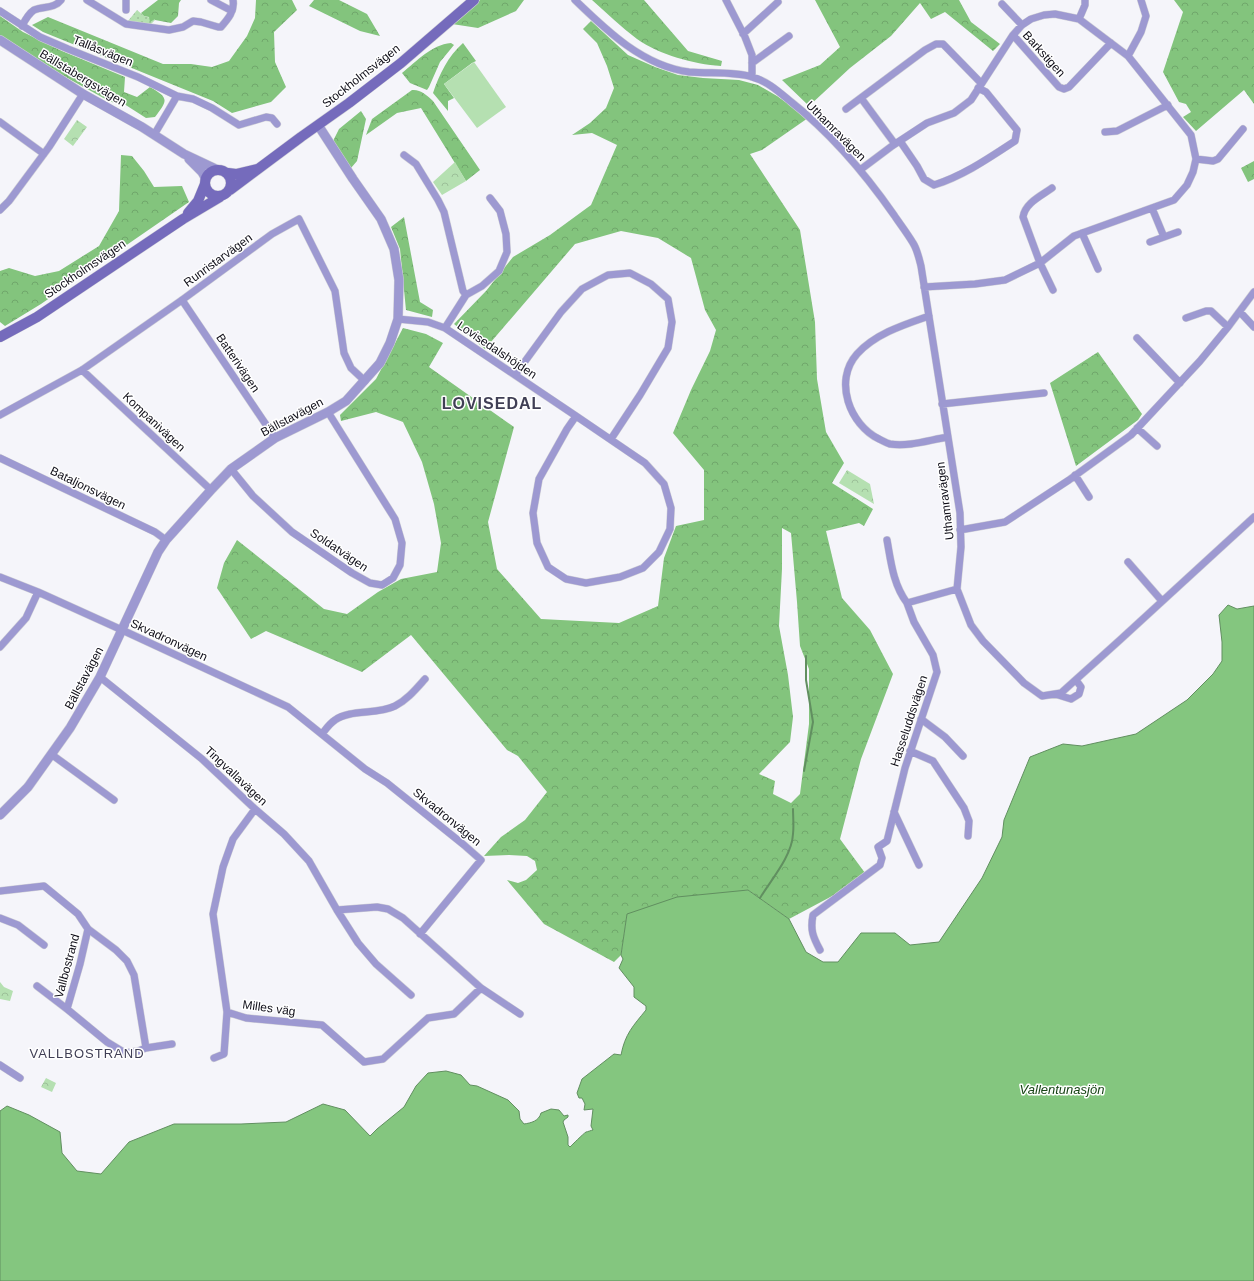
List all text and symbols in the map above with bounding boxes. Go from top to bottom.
street label: Barkstigen [1020,28,1068,80]
street label: Tallåsvägen [71,33,135,69]
street label: Stockholmsvägen [319,41,403,111]
street label: Bällstabergsvägen [37,47,129,109]
street label: Uthamravägen [803,98,869,164]
street label: Runristarvägen [181,230,255,290]
street label: Stockholmsvägen [42,237,128,301]
street label: Lovisedalshöjden [455,318,539,382]
street label: Batterivägen [213,331,263,395]
street label: Kompanivägen [120,390,188,454]
street label: Bällstavägen [258,395,326,439]
district label: LOVISEDAL [442,395,542,412]
street label: Uthamravägen [933,461,957,541]
street label: Bataljonsvägen [48,464,128,512]
street label: Soldatvägen [307,526,371,574]
street label: Skvadronvägen [128,616,210,664]
street label: Bällstavägen [62,644,106,712]
street label: Hasseluddsvägen [888,673,930,769]
street label: Tingvallavägen [202,744,270,808]
street label: Skvadronvägen [410,785,484,849]
street label: Vallbostrand [52,932,82,1000]
street label: Milles väg [242,997,296,1019]
district label: VALLBOSTRAND [29,1046,145,1061]
water label: Vallentunasjön [1020,1082,1104,1097]

